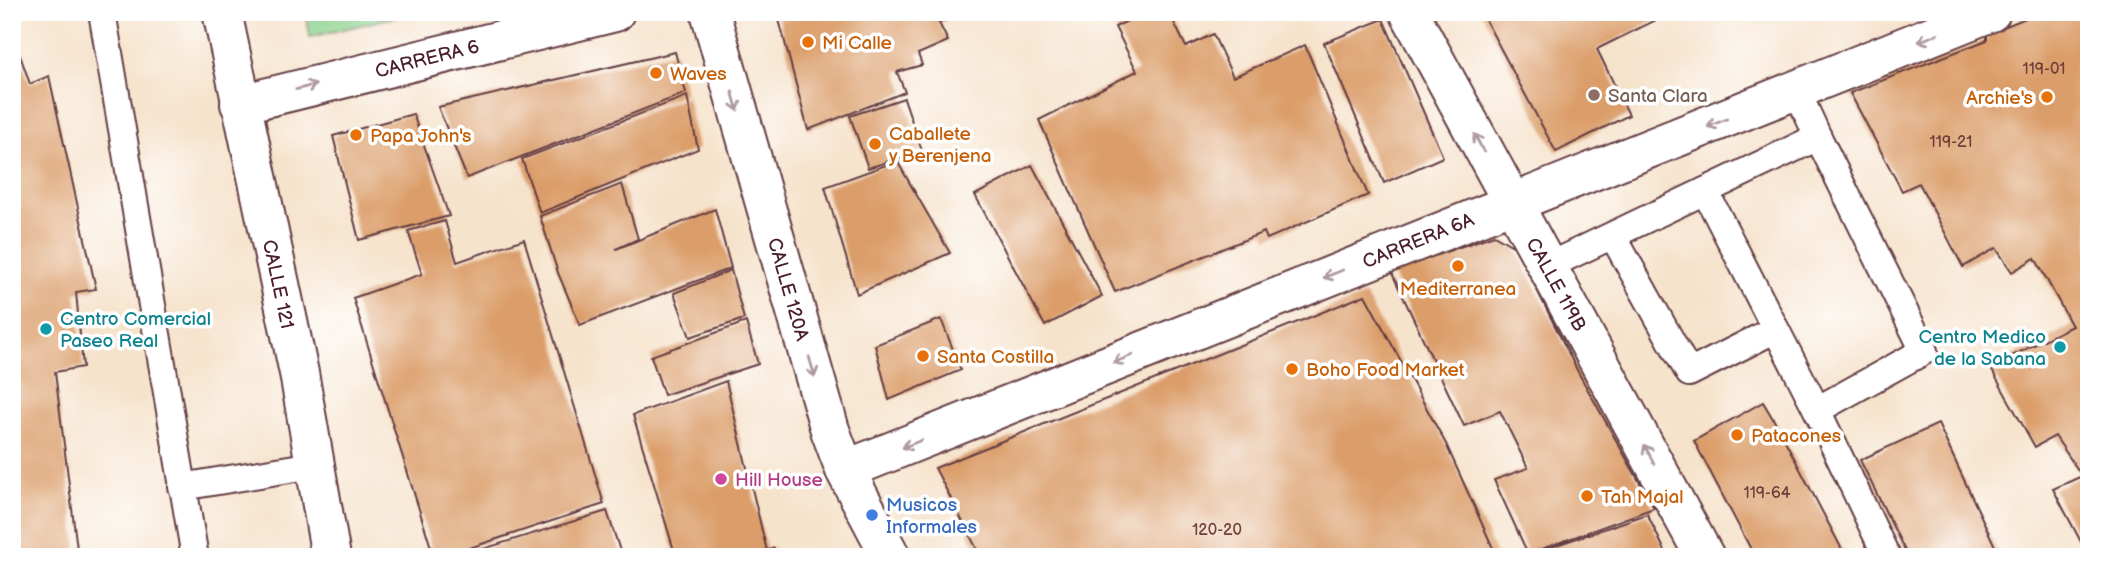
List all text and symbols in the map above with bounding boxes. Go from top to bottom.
place label: Mi Calle [822,32,892,55]
one-way arrow [1917,32,1939,45]
marker: Mi Calle [800,34,816,50]
street label: CARRERA 6 [373,35,482,83]
house number: 119-01 [2022,60,2066,79]
place label: Waves [670,63,727,86]
marker: Waves [648,65,664,81]
one-way arrow [294,80,317,93]
place label: Santa Clara [1608,85,1708,108]
marker: Santa Clara [1586,87,1602,103]
place label: Archie's [1966,87,2033,110]
marker: Archie's [2039,89,2055,105]
one-way arrow [730,90,743,112]
one-way arrow [1706,118,1728,131]
place label: Caballete y Berenjena [888,123,992,168]
place label: Papa John's [370,125,471,148]
marker: Papa John's [348,127,364,143]
one-way arrow [1472,133,1486,154]
house number: 119-21 [1930,133,1972,152]
marker: Caballete y Berenjena [867,136,883,152]
street label: CARRERA 6A [1359,208,1478,274]
street label: CALLE 119B [1521,234,1591,335]
street label: CALLE 120A [762,235,813,344]
street label: CALLE 121 [257,238,298,331]
marker: Mediterranea [1450,258,1466,274]
one-way arrow [1323,268,1345,281]
place label: Mediterranea [1400,278,1516,301]
place label: Centro Comercial Paseo Real [60,308,211,353]
marker: Centro Comercial Paseo Real [38,321,54,337]
place label: Centro Medico de la Sabana [1918,326,2046,371]
marker: Centro Medico de la Sabana [2052,339,2068,355]
place label: Santa Costilla [937,346,1054,369]
marker: Santa Costilla [915,348,931,364]
one-way arrow [1112,353,1134,366]
one-way arrow [806,355,819,378]
place label: Boho Food Market [1306,359,1465,382]
marker: Boho Food Market [1284,361,1300,377]
place label: Patacones [1751,425,1841,448]
marker: Patacones [1729,427,1745,443]
one-way arrow [901,439,923,452]
one-way arrow [1642,444,1656,464]
place label: Hill House [735,469,823,492]
marker: Hill House [713,471,729,487]
house number: 119-64 [1743,484,1791,503]
place label: Tah Majal [1601,486,1683,509]
marker: Tah Majal [1579,488,1595,504]
place label: Musicos Informales [886,494,977,539]
marker: Musicos Informales [864,507,880,523]
house number: 120-20 [1192,521,1242,540]

